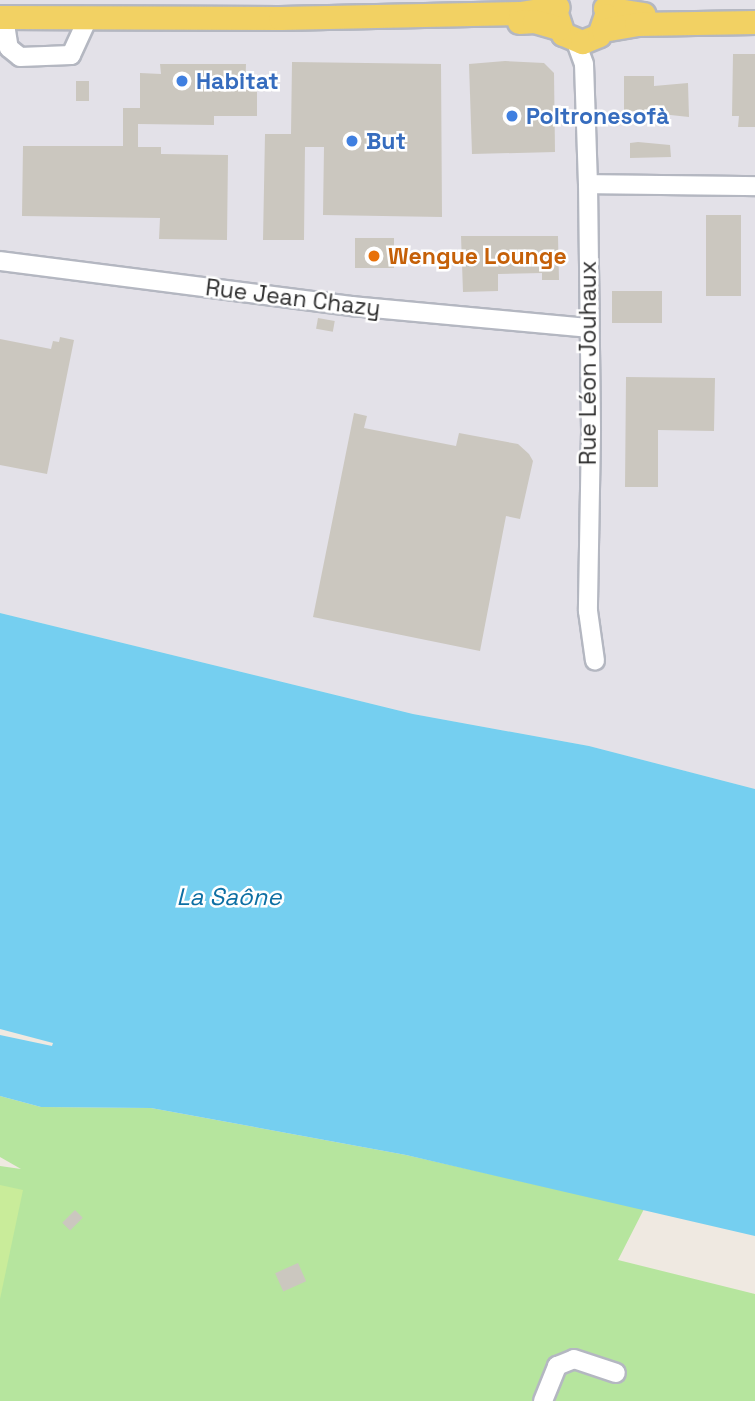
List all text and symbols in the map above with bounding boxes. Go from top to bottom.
place label: Habitat [196,67,279,95]
marker: Habitat [174,73,190,89]
place label: Poltronesofà [526,102,669,130]
marker: Poltronesofà [504,108,520,124]
place label: But [366,127,406,155]
marker: But [344,133,360,149]
place label: Wengue Lounge [388,242,567,270]
marker: Wengue Lounge [366,248,382,264]
street label: Rue Léon Jouhaux [574,261,602,465]
street label: Rue Jean Chazy [204,274,382,322]
water label: La Saône [176,883,282,911]

